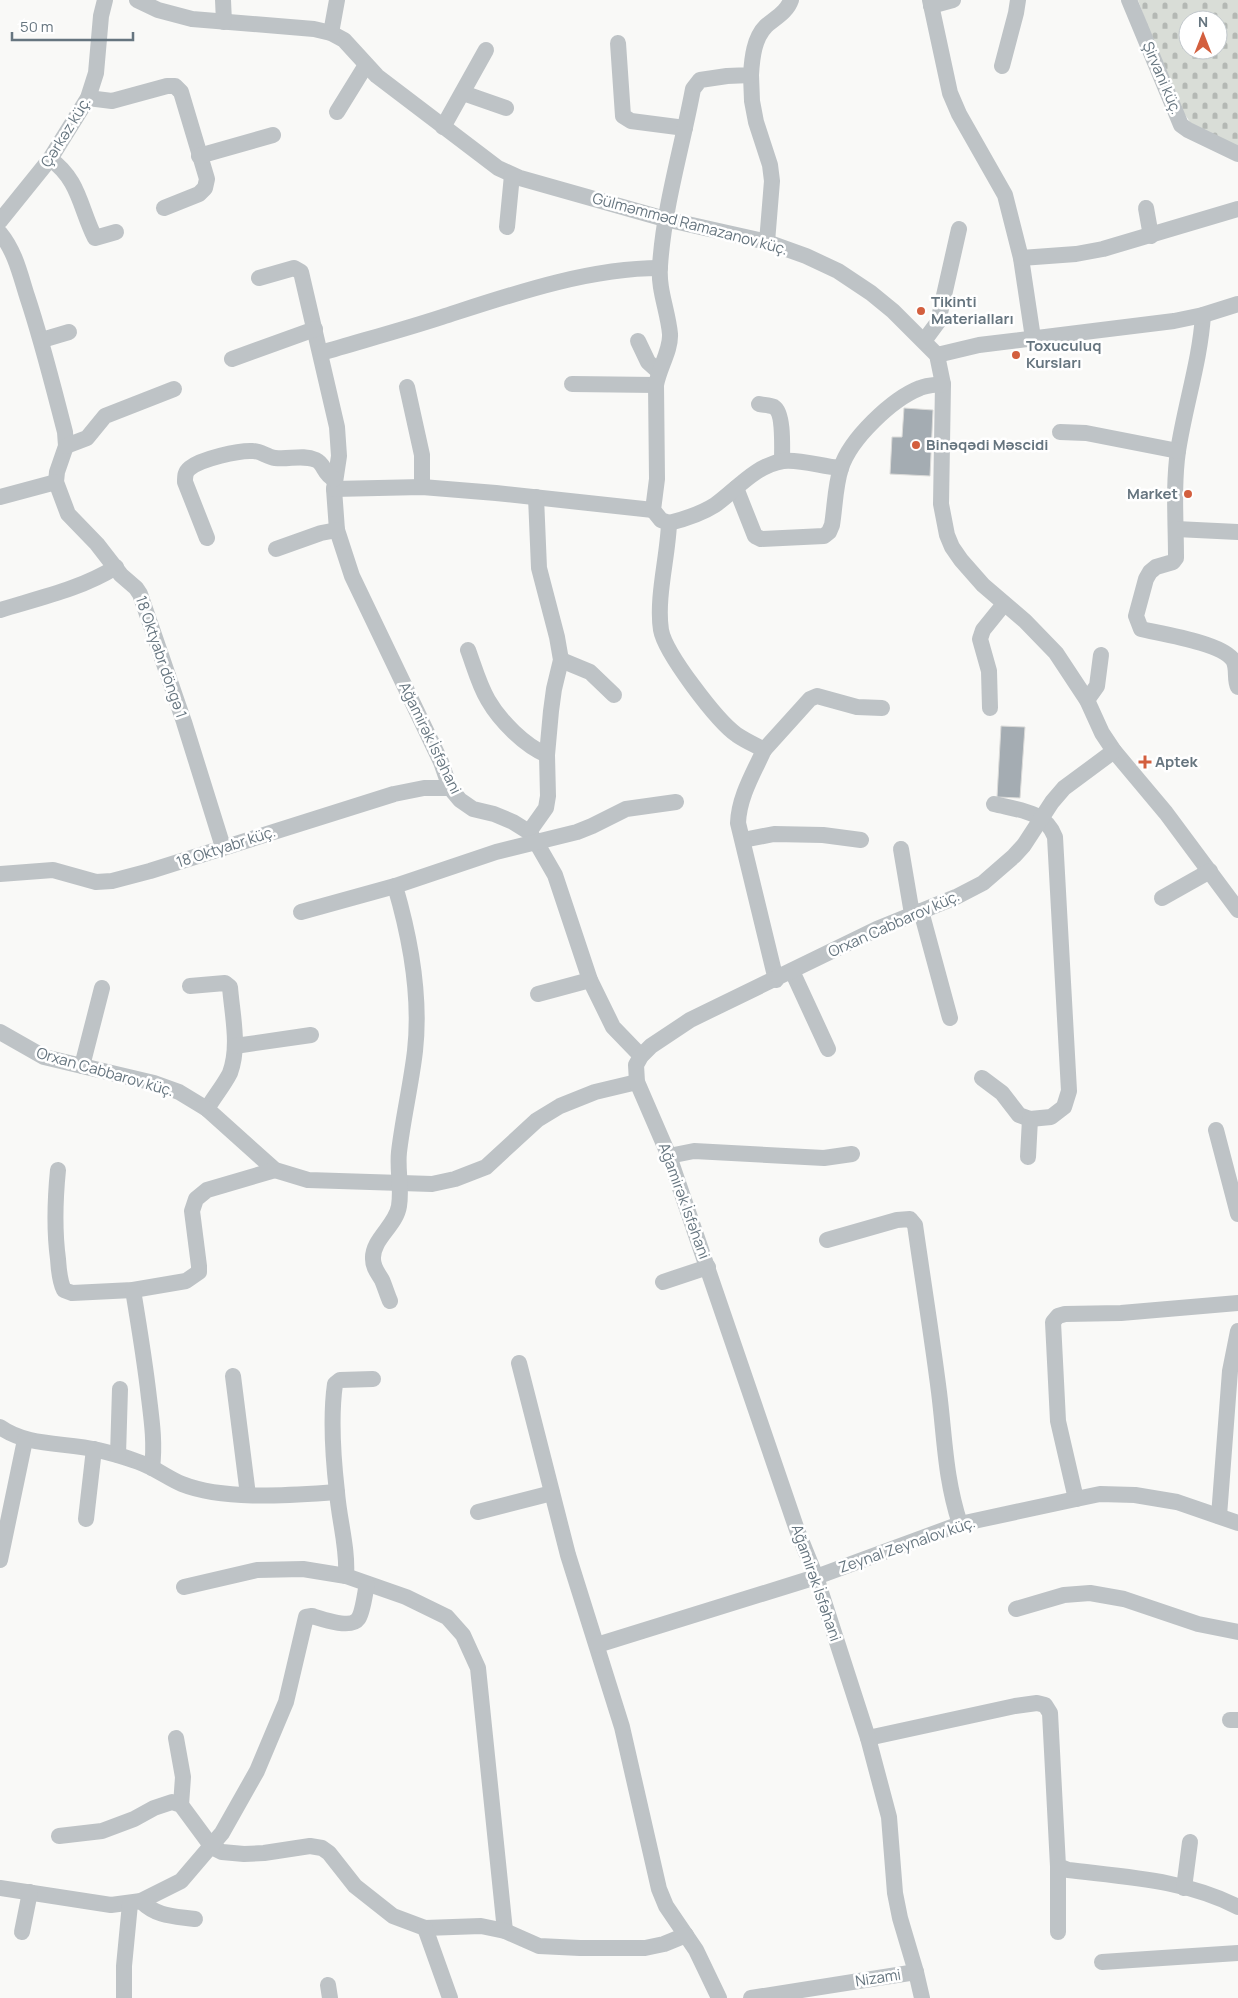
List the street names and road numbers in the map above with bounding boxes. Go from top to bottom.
street label: Şirvani küç. [1138,38,1187,117]
street label: Çərkəz küç. [36,92,96,171]
street label: Gülməmməd Ramazanov küç. [590,187,790,260]
street label: 18 Oktyabr döngə 1 [131,593,192,721]
street label: Ağamirək İsfəhani [394,678,467,797]
street label: 18 Oktyabr küç. [174,821,278,872]
street label: Orxan Cabbarov küç. [825,885,963,962]
street label: Orxan Cabbarov küç. [34,1042,176,1101]
street label: Ağamirək İsfəhani [654,1140,715,1262]
street label: Zeynal Zeynalov küç. [836,1511,978,1578]
street label: Ağamirək İsfəhani [787,1522,846,1644]
street label: Nizami [854,1964,902,1991]

